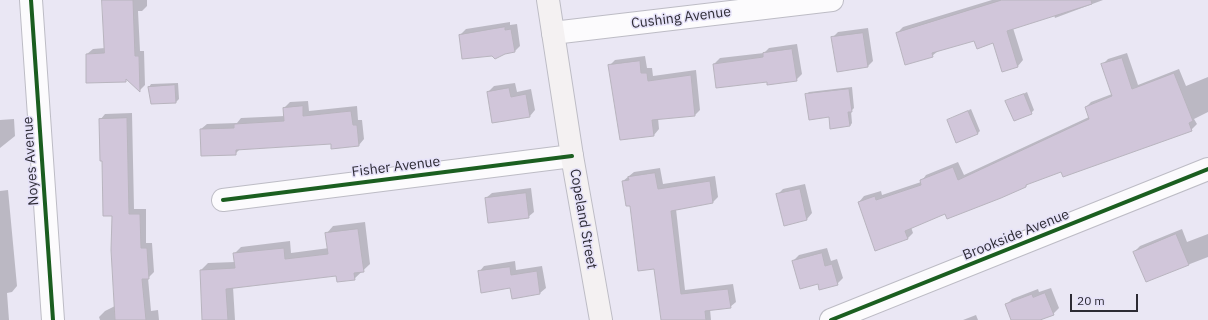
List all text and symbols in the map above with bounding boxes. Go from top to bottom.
street label: Cushing Avenue [630,4,732,32]
street label: Noyes Avenue [20,116,42,206]
street label: Fisher Avenue [351,153,441,181]
street label: Copeland Street [566,168,600,270]
street label: Brookside Avenue [960,206,1072,264]
scale bar [1072,286,1140,312]
text: 20 m [1077,293,1105,308]

